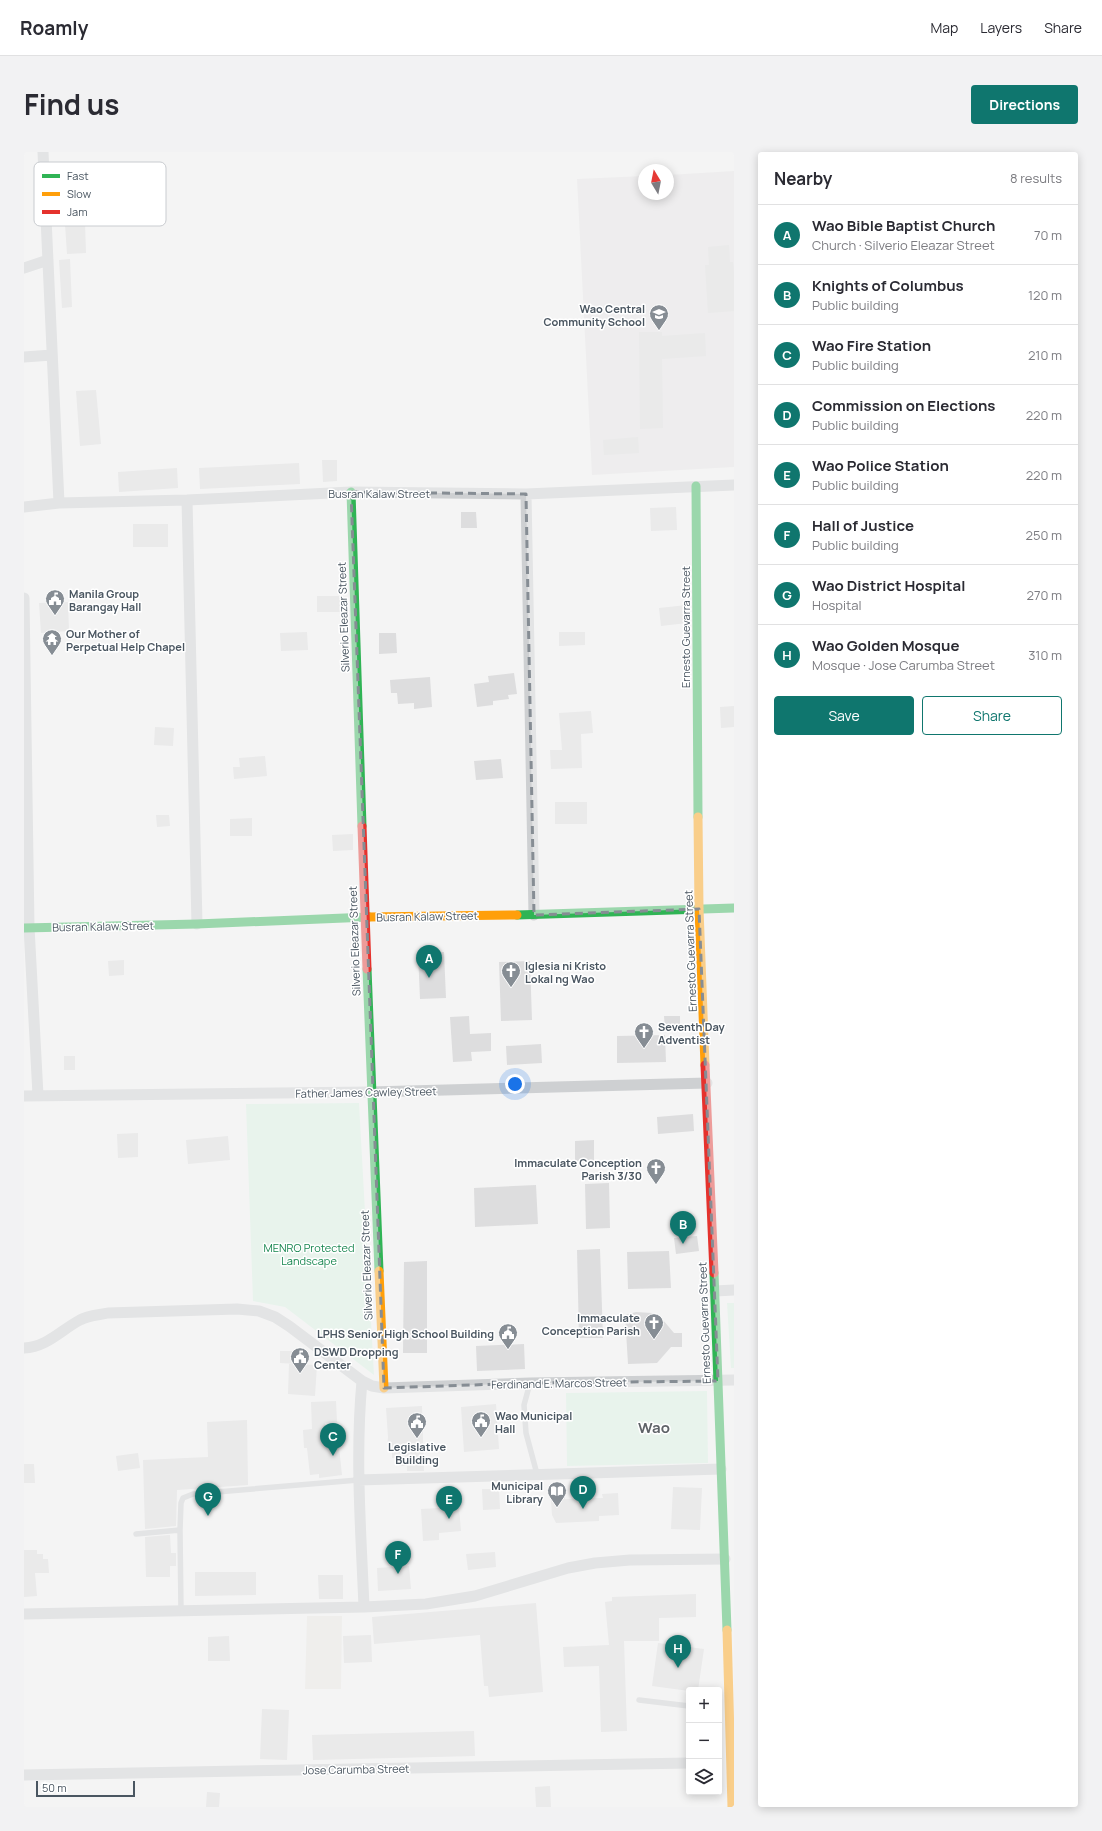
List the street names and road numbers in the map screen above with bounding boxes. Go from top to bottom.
street label: Busran Kalaw Street [328,486,430,501]
street label: Silverio Eleazar Street [334,562,352,672]
street label: Ernesto Guevarra Street [678,566,693,688]
street label: Silverio Eleazar Street [345,886,363,996]
street label: Ernesto Guevarra Street [680,890,700,1012]
street label: Busran Kalaw Street [376,908,478,924]
street label: Busran Kalaw Street [52,918,154,934]
street label: Father James Cawley Street [295,1083,437,1101]
street label: Silverio Eleazar Street [357,1210,375,1320]
street label: Ernesto Guevarra Street [694,1262,714,1384]
street label: Ferdinand E. Marcos Street [491,1374,627,1392]
street label: Jose Carumba Street [302,1761,410,1777]

